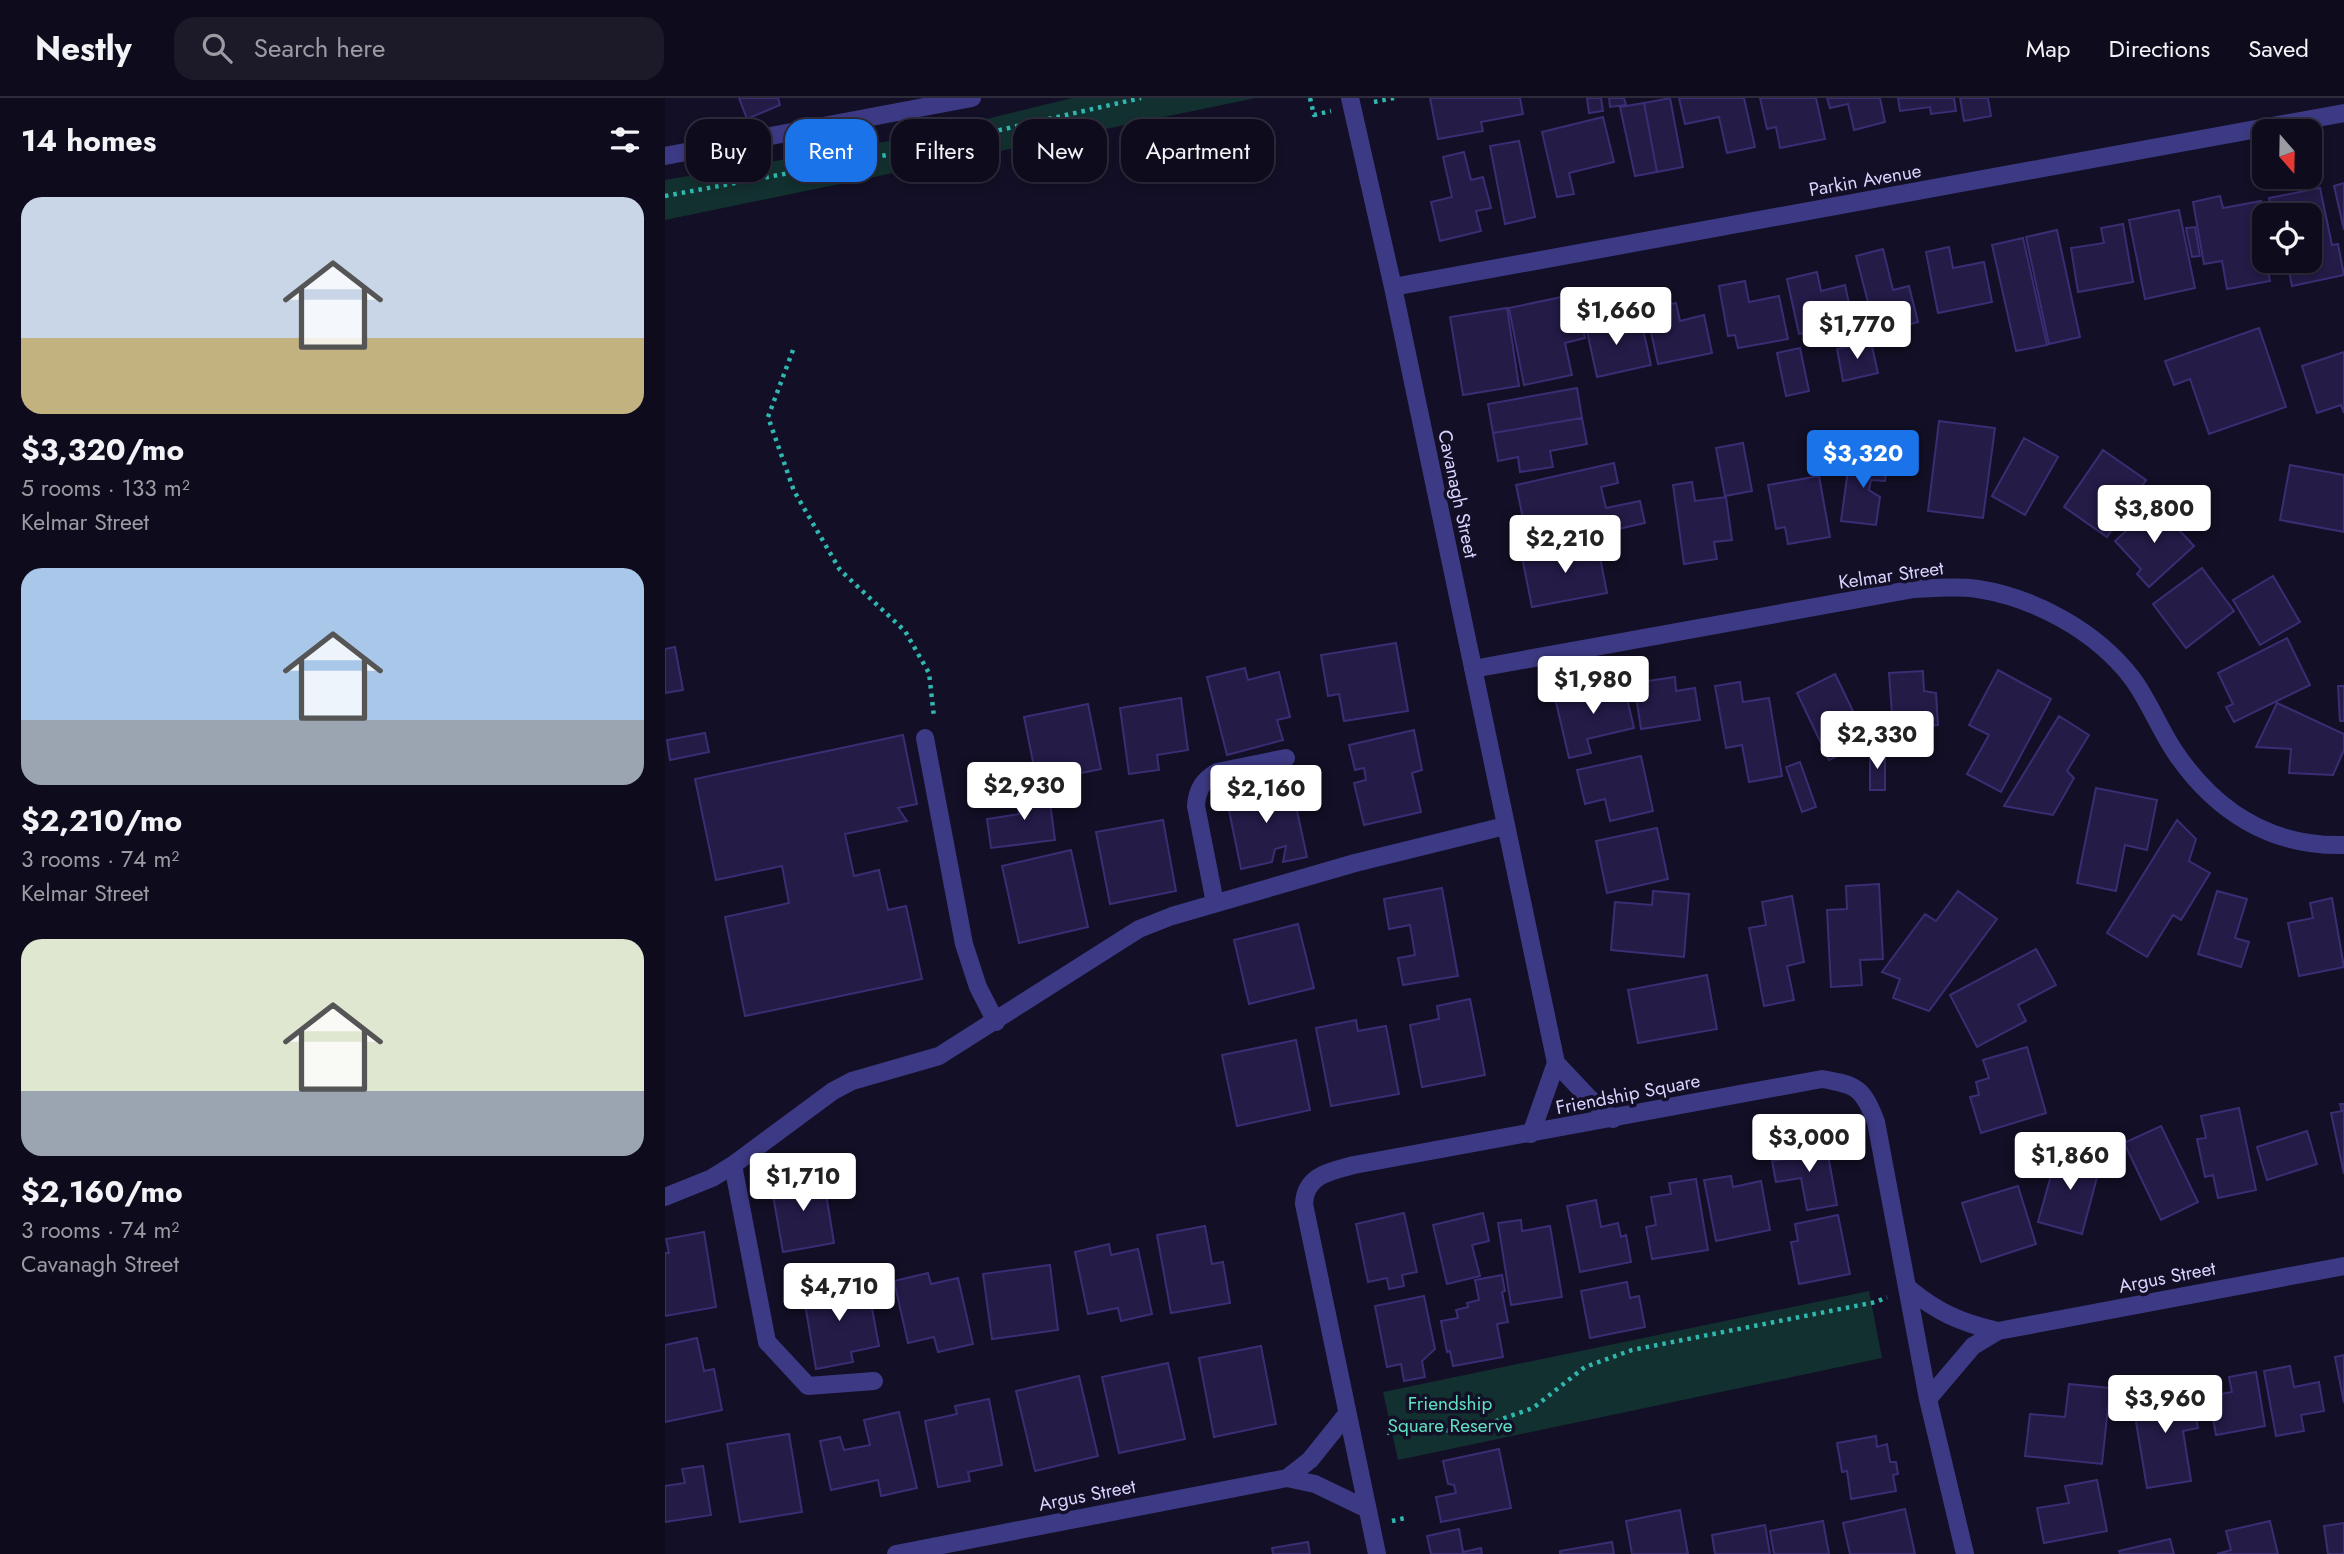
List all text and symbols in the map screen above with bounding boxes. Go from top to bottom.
search box [174,17,664,80]
text: Nestly [35,25,132,72]
icon: search [198,29,236,67]
text: Search here [254,29,385,67]
text: Map [2026,31,2071,66]
text: Directions [2109,31,2210,66]
text: Saved [2248,31,2309,66]
text: 14 homes [21,119,156,162]
chip: Buy [686,119,771,182]
chip: Rent [785,119,877,182]
chip: Filters [891,119,999,182]
chip: New [1013,119,1107,182]
chip: Apartment [1121,119,1274,182]
north arrow [2252,119,2322,189]
map controls [2252,119,2322,273]
icon: filters [606,121,644,159]
street label: Parkin Avenue [1807,157,1924,203]
button: locate [2252,203,2322,273]
icon: home [270,242,396,368]
pin: $1,660 [1559,288,1673,347]
text: $1,660 [1576,293,1656,327]
pin: $1,770 [1800,302,1914,361]
text: $1,770 [1819,307,1895,341]
street label: Cavanagh Street [1431,427,1485,561]
text: $3,320/mo [21,428,184,471]
pin: $3,320 [1806,430,1920,490]
text: $3,320 [1823,436,1903,470]
text: 5 rooms · 133 m² [21,471,190,505]
pin: $3,800 [2097,486,2211,545]
text: $3,800 [2114,491,2194,525]
text: Kelmar Street [21,505,149,539]
pin: $2,210 [1508,516,1622,575]
text: $2,210 [1526,521,1604,555]
street label: Kelmar Street [1837,554,1946,596]
icon: home [270,613,396,739]
pin: $1,980 [1536,656,1650,716]
text: $1,980 [1554,662,1632,696]
pin: $2,330 [1820,712,1934,771]
text: $2,330 [1837,717,1917,751]
pin: $2,930 [967,762,1081,822]
pin: $2,160 [1209,766,1323,825]
text: $2,930 [983,768,1065,802]
text: $2,160 [1226,771,1306,805]
text: $2,210/mo [21,799,182,842]
text: 3 rooms · 74 m² [21,842,179,876]
text: Kelmar Street [21,876,149,910]
icon: home [270,984,396,1110]
street label: Friendship Square [1553,1067,1703,1121]
pin: $3,000 [1752,1114,1866,1174]
text: $3,000 [1768,1120,1850,1154]
pin: $1,860 [2013,1132,2127,1192]
text: $1,860 [2031,1138,2109,1172]
pin: $1,710 [746,1154,860,1213]
text: $1,710 [766,1159,840,1193]
text: $2,160/mo [21,1170,183,1213]
text: 3 rooms · 74 m² [21,1213,179,1247]
text: Cavanagh Street [21,1247,179,1281]
street label: Argus Street [2116,1254,2218,1300]
pin: $4,710 [782,1264,896,1323]
text: $4,710 [800,1269,878,1303]
pin: $3,960 [2108,1376,2222,1435]
text: $3,960 [2124,1381,2206,1415]
park label: Friendship Square Reserve [1388,1390,1513,1439]
street label: Argus Street [1036,1472,1138,1518]

